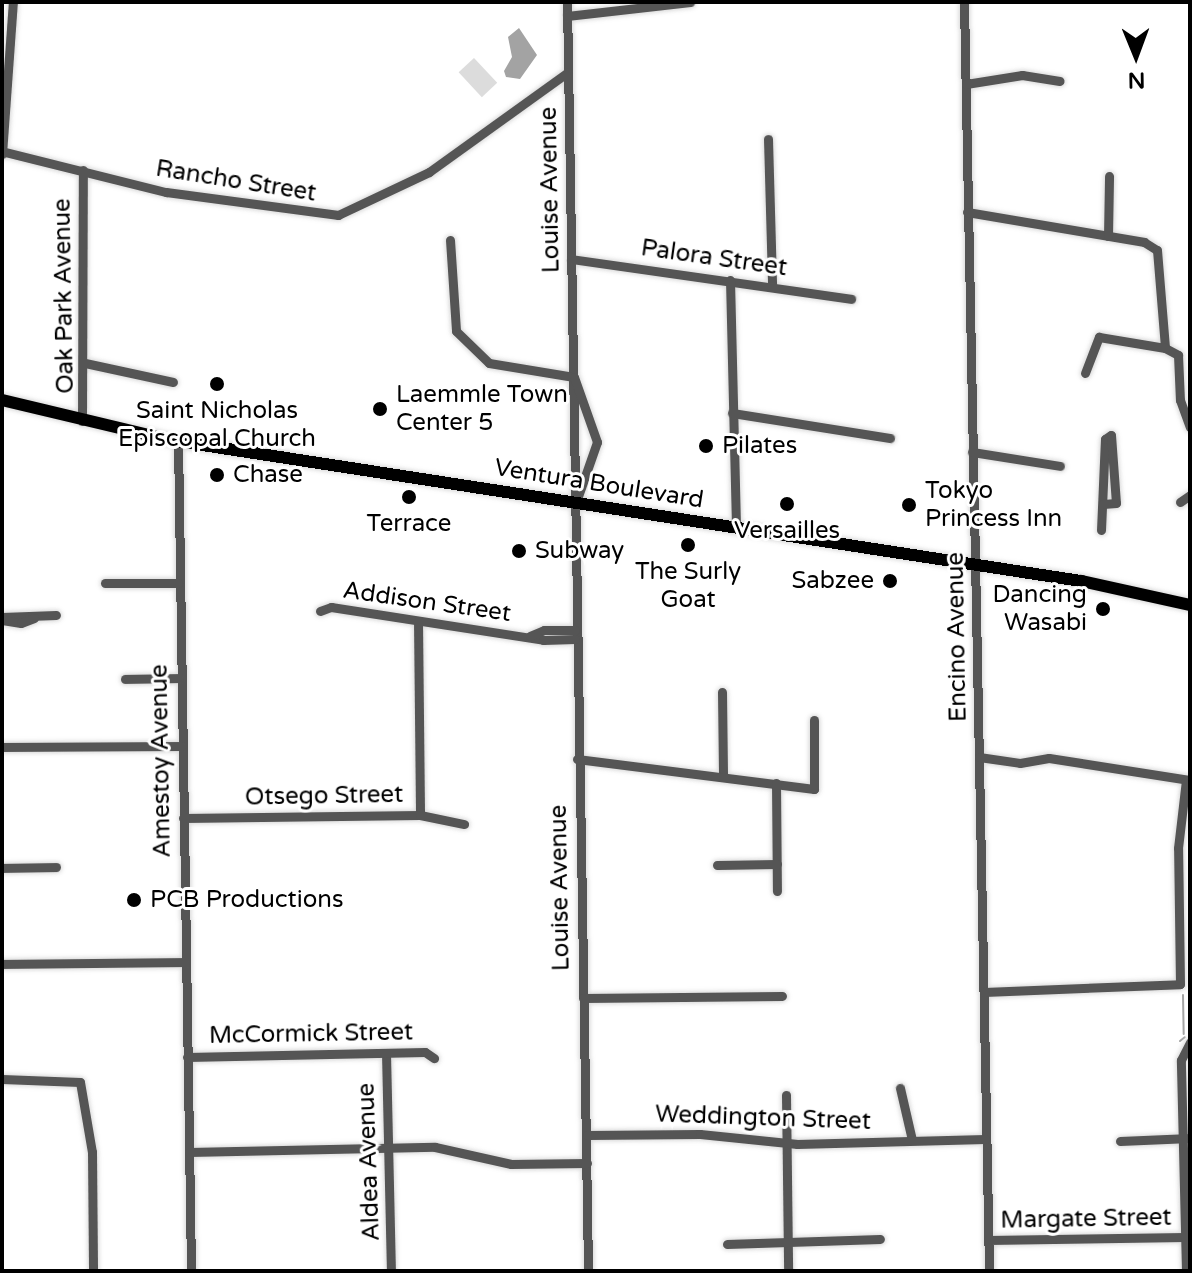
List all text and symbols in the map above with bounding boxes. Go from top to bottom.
north arrow [1096,16,1176,96]
text: N [1127,67,1145,93]
street label: Louise Avenue [534,107,566,273]
street label: Rancho Street [154,154,318,208]
street label: Oak Park Avenue [48,198,80,394]
street label: Palora Street [639,234,789,282]
marker: Saint Nicholas Episcopal Church [208,375,226,393]
place label: Laemmle Town Center 5 [396,381,568,437]
place label: Saint Nicholas Episcopal Church [118,397,316,453]
marker: Laemmle Town Center 5 [371,400,389,418]
place label: Pilates [722,432,797,460]
marker: Pilates [697,437,715,455]
street label: Ventura Boulevard [492,453,706,515]
place label: Chase [233,461,303,489]
marker: Chase [208,466,226,484]
place label: Tokyo Princess Inn [925,477,1062,533]
marker: Terrace [400,488,418,506]
marker: Versailles [778,495,796,513]
marker: Tokyo Princess Inn [900,496,918,514]
place label: Terrace [367,510,451,538]
place label: Versailles [734,517,840,545]
marker: The Surly Goat [679,536,697,554]
place label: Subway [535,537,624,565]
marker: Subway [510,542,528,560]
street label: Encino Avenue [941,552,973,722]
place label: The Surly Goat [635,558,741,614]
place label: Sabzee [791,567,874,595]
marker: Sabzee [881,572,899,590]
street label: Addison Street [341,576,513,628]
place label: Dancing Wasabi [993,581,1087,637]
marker: Dancing Wasabi [1094,600,1112,618]
street label: Amestoy Avenue [145,664,177,858]
street label: Otsego Street [245,780,403,812]
street label: Louise Avenue [544,805,576,971]
place label: PCB Productions [150,886,343,914]
marker: PCB Productions [125,891,143,909]
street label: McCormick Street [209,1018,413,1050]
street label: Aldea Avenue [352,1083,386,1241]
street label: Weddington Street [655,1100,871,1136]
street label: Margate Street [1000,1203,1172,1235]

